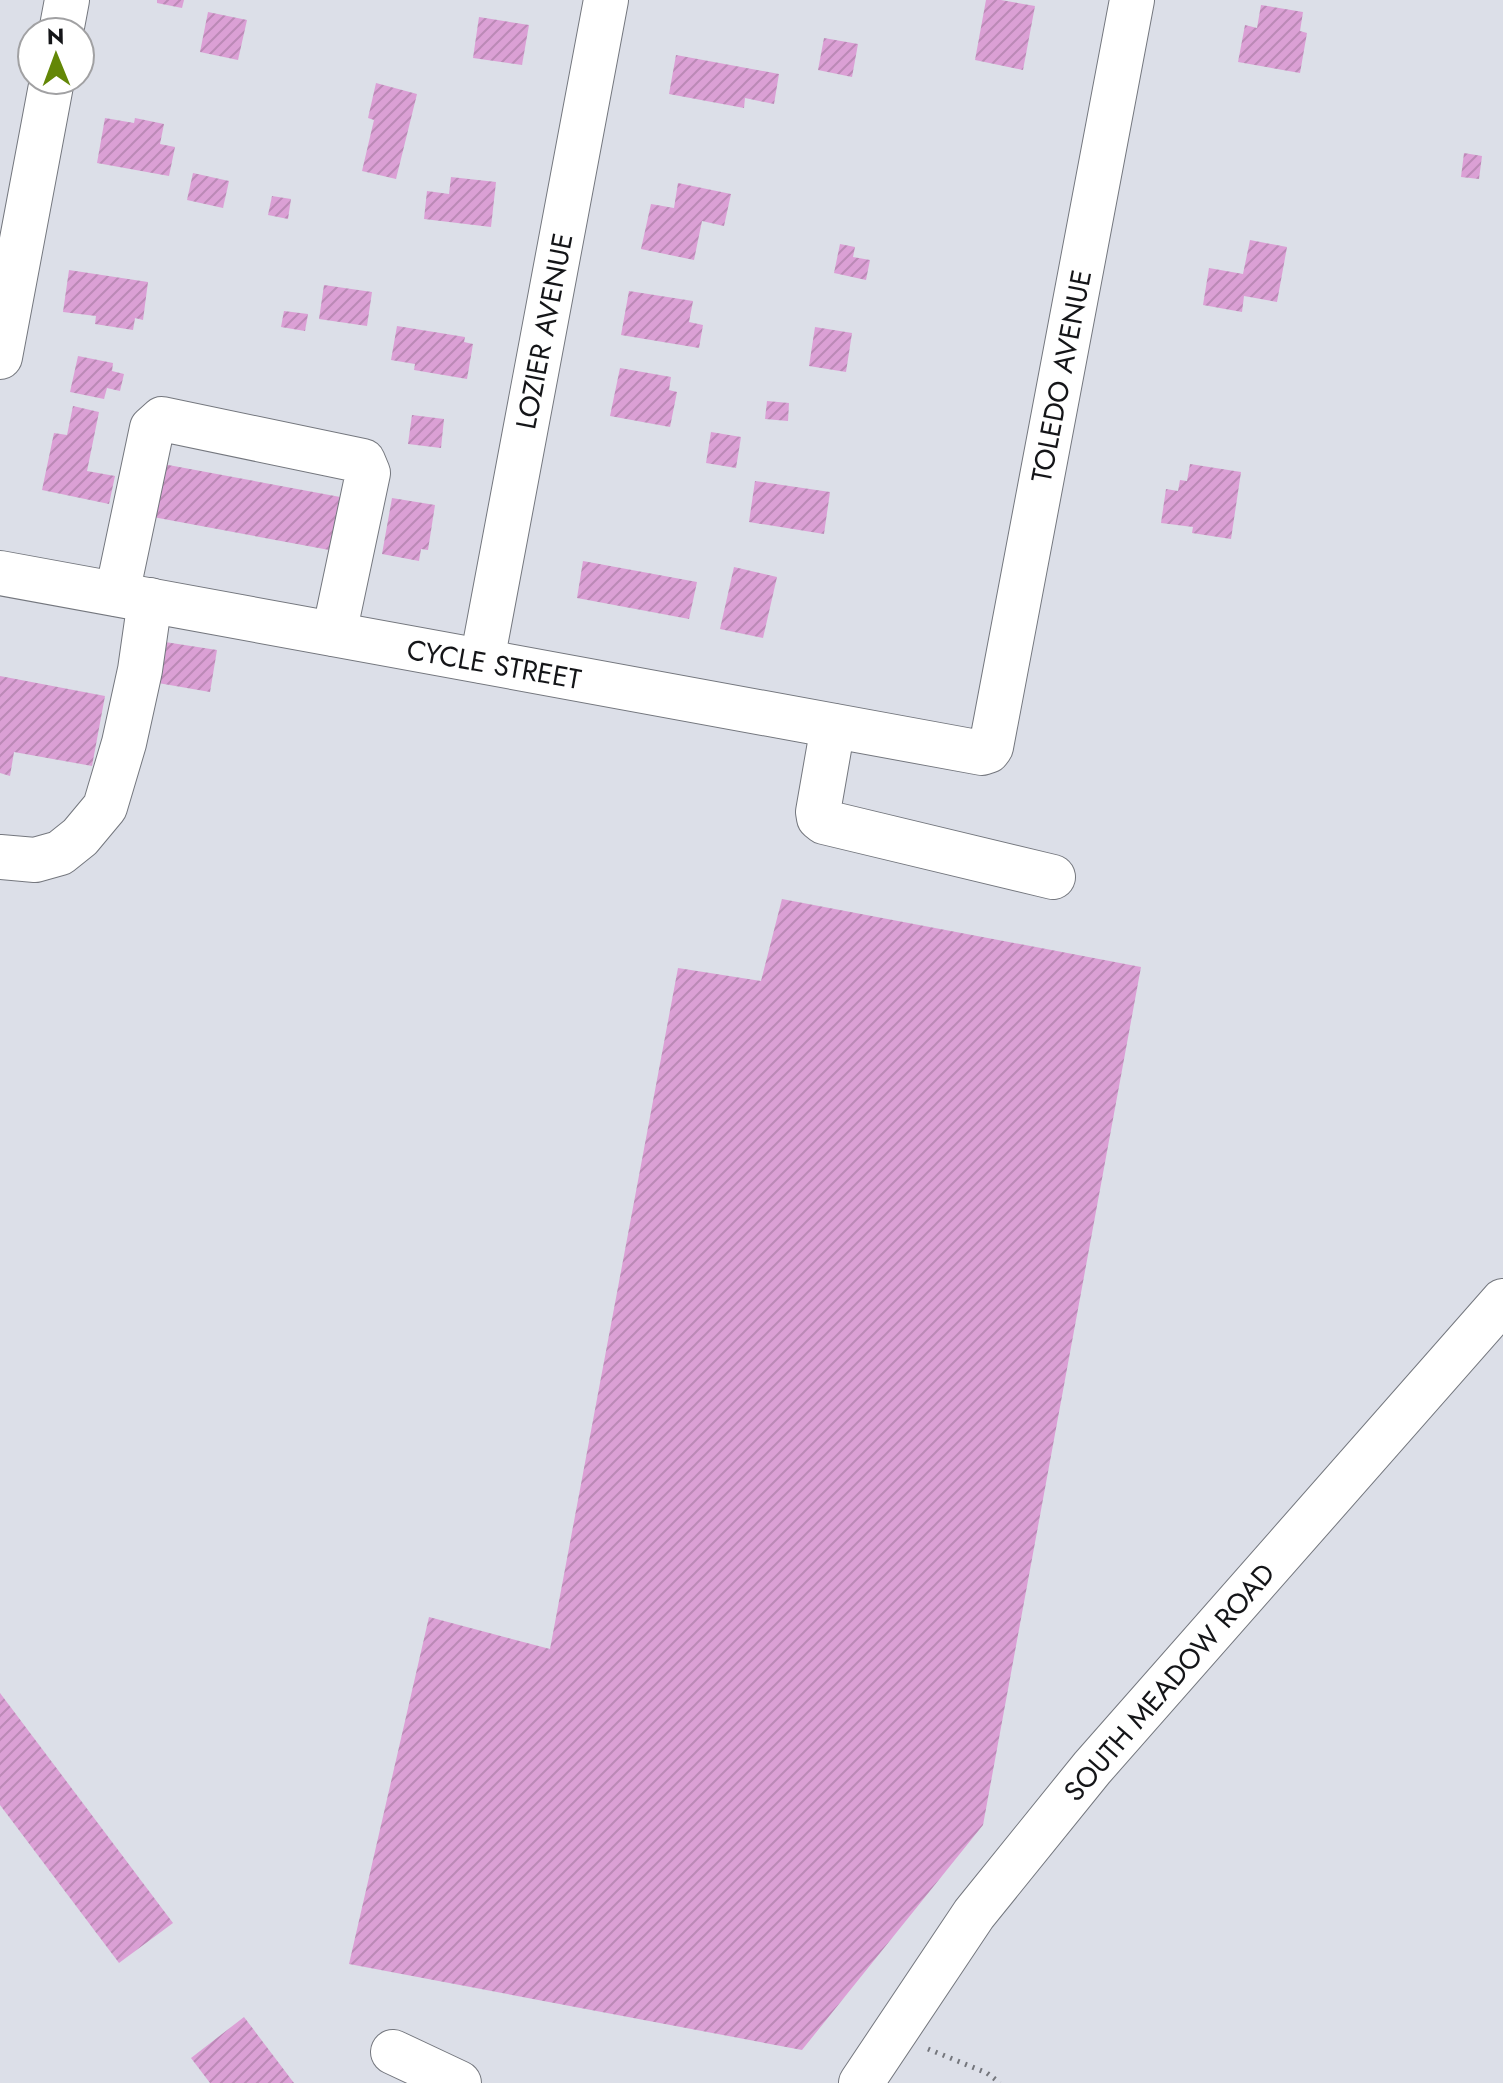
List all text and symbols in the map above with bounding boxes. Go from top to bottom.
north arrow [16,16,96,96]
text: N [47,20,65,52]
street label: LOZIER AVENUE [505,230,584,433]
street label: TOLEDO AVENUE [1021,266,1102,486]
street label: CYCLE STREET [404,629,584,700]
street label: SOUTH MEADOW ROAD [1054,1554,1285,1810]

